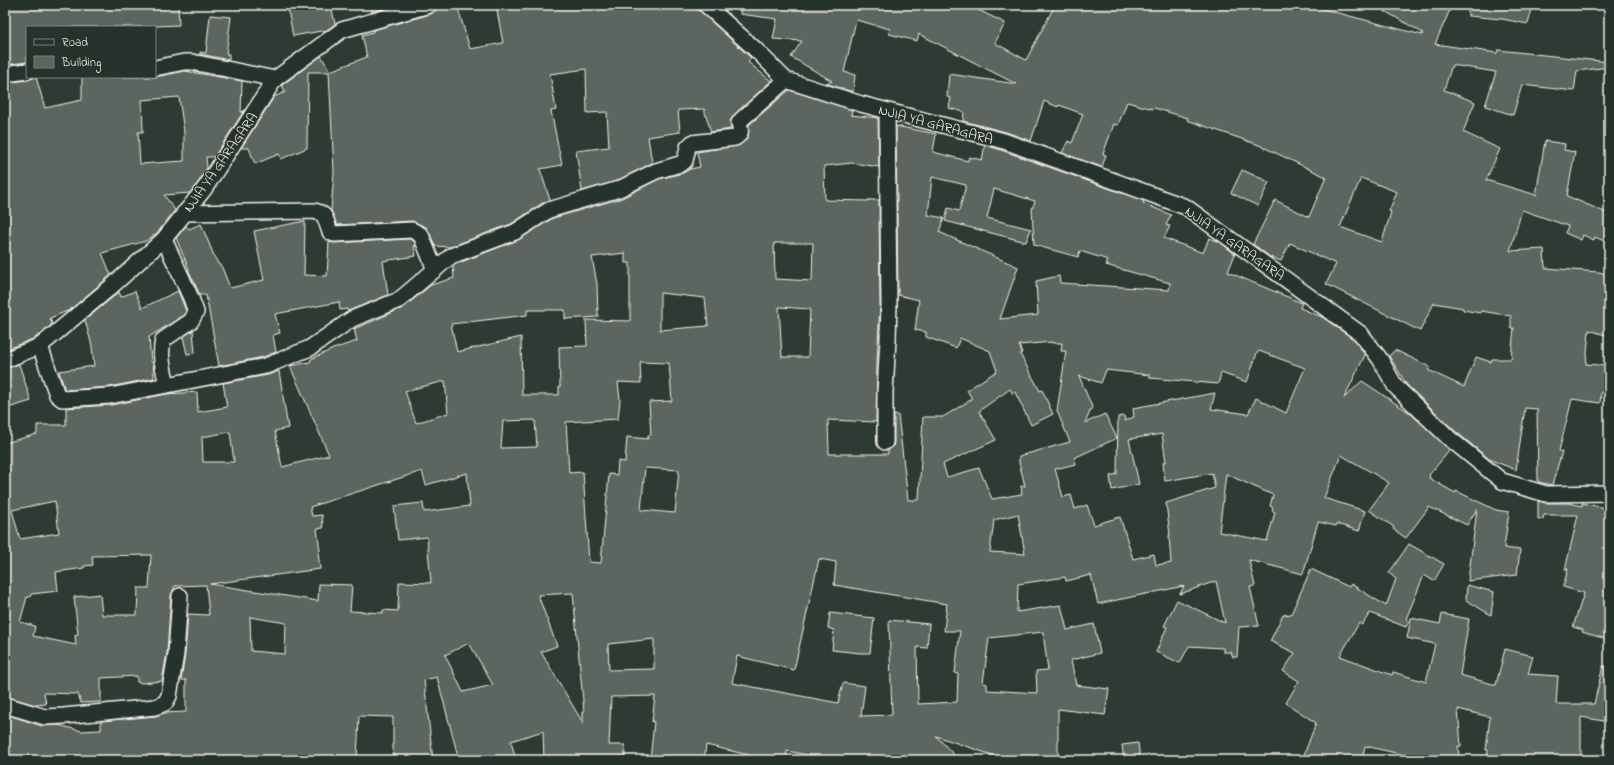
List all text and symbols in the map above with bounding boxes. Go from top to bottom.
legend [26,26,156,78]
text: Road [62,34,88,52]
text: Building [61,54,101,73]
street label: NJIA YA GARAGARA [876,100,995,151]
street label: NJIA YA GARAGARA [179,109,264,217]
street label: NJIA YA GARAGARA [1180,202,1288,287]

